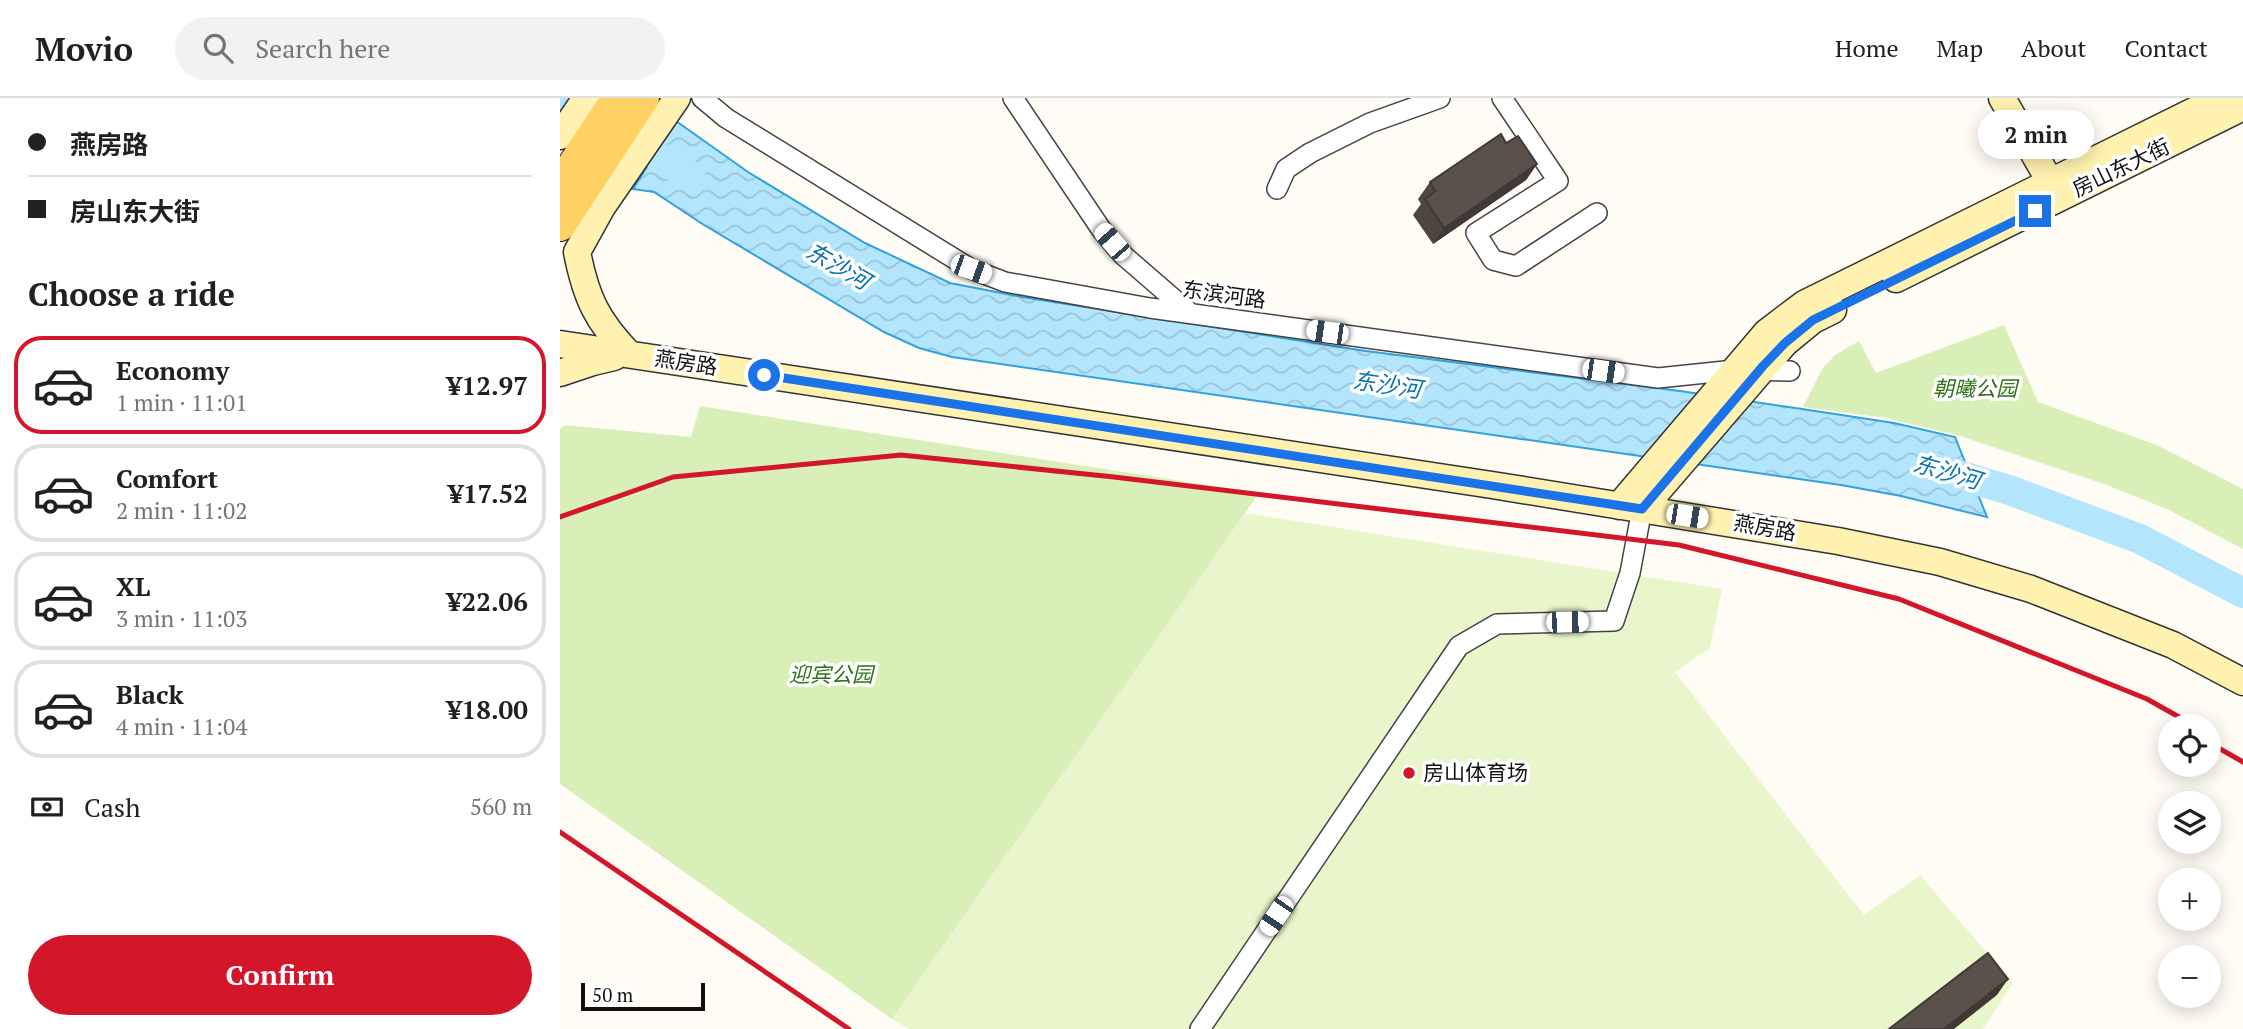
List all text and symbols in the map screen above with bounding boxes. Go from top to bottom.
search box [175,17,665,80]
text: Movio [35,27,133,70]
icon: search [199,29,237,67]
text: Search here [255,31,390,65]
text: Home [1835,32,1899,64]
text: Map [1937,32,1983,64]
text: About [2021,32,2087,64]
text: Contact [2125,32,2208,64]
callout: 2 min [1977,109,2093,158]
text: 2 min [2005,119,2067,150]
text: 燕房路 [70,127,148,161]
street label: 房山东大街 [2067,132,2174,203]
text: 房山东大街 [70,194,200,228]
route end [2019,195,2051,227]
car [1091,219,1134,265]
water label: 东沙河 [801,235,879,298]
car [948,252,995,286]
text: Choose a ride [28,273,235,315]
street label: 东滨河路 [1181,274,1268,314]
car [1305,319,1350,345]
street label: 燕房路 [653,343,719,381]
text: Economy [116,353,229,387]
icon: car [32,354,95,417]
car [1581,358,1626,384]
route start [748,359,780,391]
water label: 东沙河 [1351,364,1427,405]
text: ¥12.97 [447,368,528,402]
park label: 朝曦公园 [1933,374,2020,402]
text: 1 min · 11:01 [116,387,248,418]
water label: 东沙河 [1910,447,1988,497]
text: Comfort [116,461,218,495]
icon: car [32,462,95,525]
text: ¥17.52 [448,476,528,510]
text: 2 min · 11:02 [116,495,248,526]
car [1665,502,1710,530]
street label: 燕房路 [1732,508,1799,546]
text: XL [116,569,150,603]
icon: car [32,570,95,633]
text: ¥22.06 [447,584,528,618]
text: 3 min · 11:03 [116,603,248,634]
car [1546,611,1589,633]
park label: 迎宾公园 [789,660,876,688]
text: Black [116,677,184,711]
icon: car [32,678,95,741]
text: ¥18.00 [447,692,528,726]
text: 4 min · 11:04 [116,711,248,742]
map controls [2158,714,2221,1008]
button: locate [2158,714,2221,777]
place label: 房山体育场 [1423,758,1528,786]
marker: 房山体育场 [1401,765,1417,781]
icon: cash [28,788,66,826]
text: Cash [84,790,140,824]
text: 560 m [470,791,532,822]
button: layers [2158,791,2221,854]
button: + [2158,868,2221,931]
car [1256,893,1297,939]
button: Confirm [28,935,532,1015]
button: − [2158,945,2221,1008]
scale bar [581,980,705,1012]
text: 50 m [592,982,633,1007]

